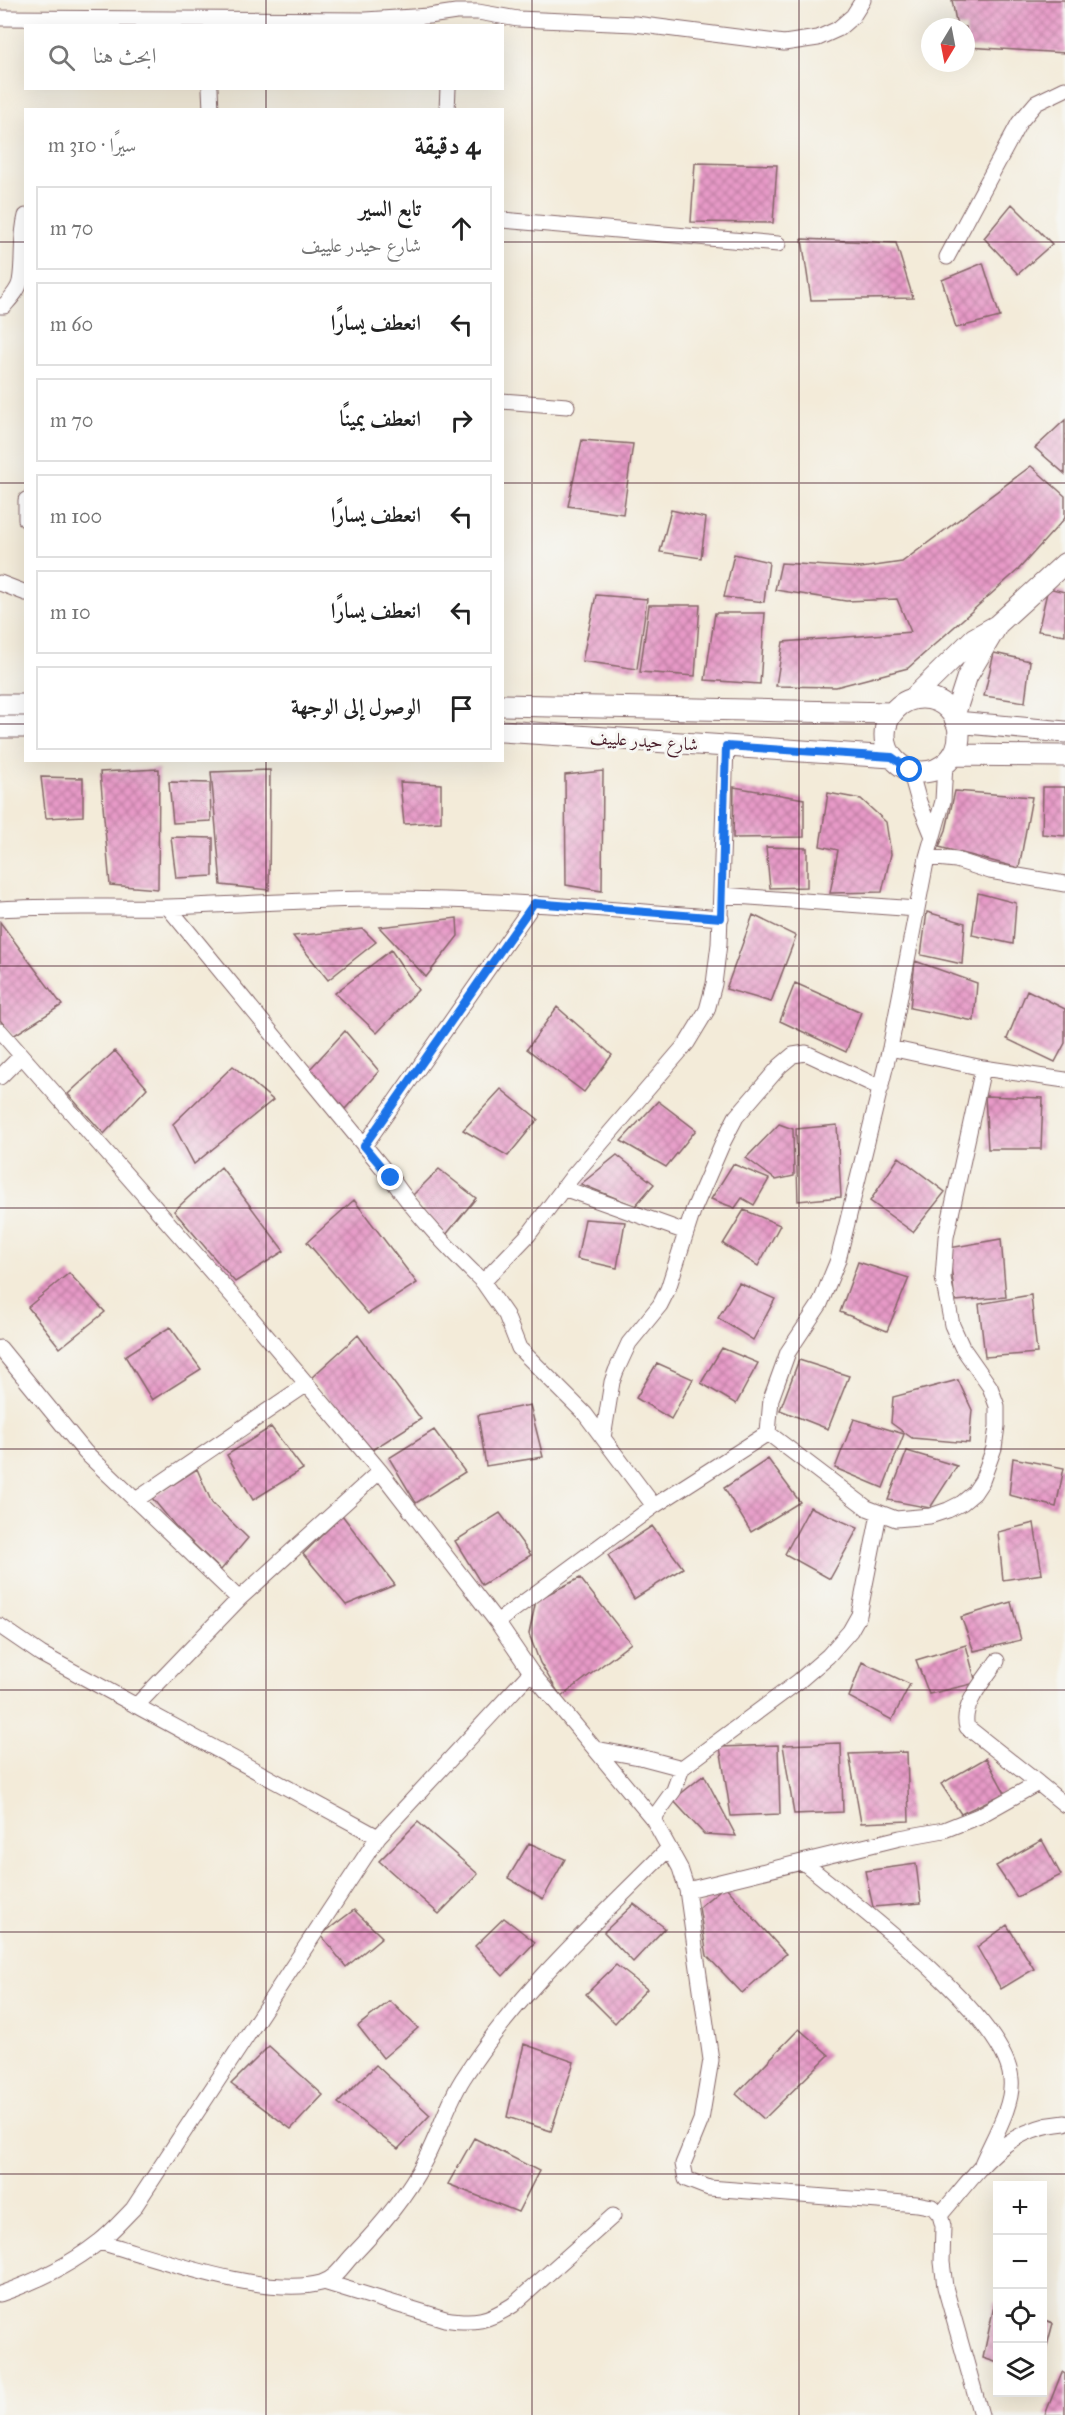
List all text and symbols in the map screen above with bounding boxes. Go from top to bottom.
north arrow [921,18,975,72]
search box [24,24,504,90]
icon: search [45,41,78,74]
text: ابحث هنا [93,42,156,69]
text: 4 دقيقة [415,129,480,161]
text: سيرًا · 310 m [48,133,136,157]
text: تابع السير [359,195,421,222]
icon: ahead [445,212,478,245]
text: 70 m [50,216,93,240]
text: شارع حيدر علييف [301,233,421,257]
icon: left [445,308,478,341]
text: انعطف يسارًا [331,309,421,336]
text: 60 m [50,312,93,336]
icon: right [445,404,478,437]
text: انعطف يمينًا [340,405,421,432]
text: 70 m [50,408,93,432]
icon: left [445,500,478,533]
text: انعطف يسارًا [331,501,421,528]
text: 100 m [50,504,102,528]
icon: left [445,596,478,629]
text: انعطف يسارًا [331,597,421,624]
text: 10 m [50,600,91,624]
icon: arrive [445,692,478,725]
text: الوصول إلى الوجهة [291,693,421,720]
street label: شارع حيدر علييف [589,726,699,760]
route start [896,756,922,782]
route end [377,1164,403,1190]
map controls [993,2181,1047,2397]
button: + [993,2181,1047,2235]
button: − [993,2235,1047,2289]
button: locate [993,2289,1047,2343]
button: layers [993,2343,1047,2397]

